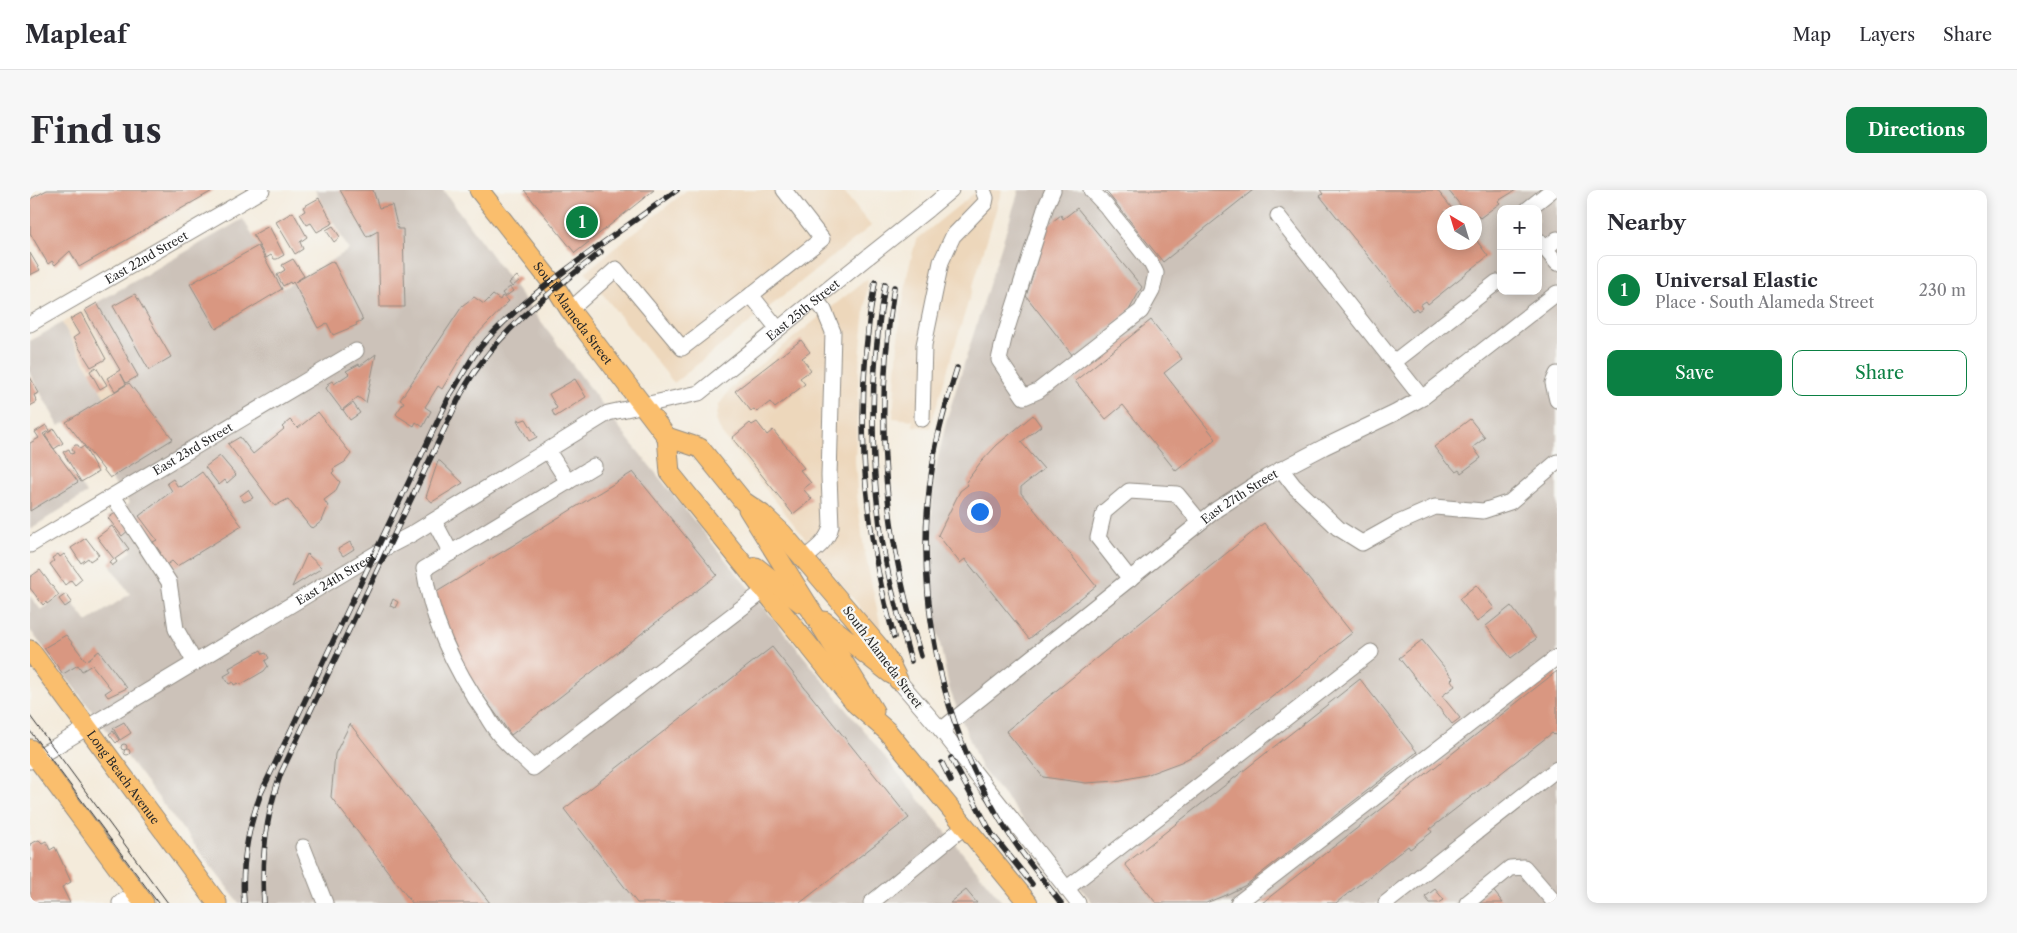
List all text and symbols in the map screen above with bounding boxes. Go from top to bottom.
text: Mapleaf [25,20,127,49]
text: Map [1793,24,1831,46]
text: Layers [1859,24,1915,46]
text: Share [1943,24,1992,46]
button: Directions [1846,107,1987,153]
text: Find us [30,109,162,152]
pin: 1 [566,203,598,241]
north arrow [1437,205,1482,250]
map controls [1497,205,1542,295]
button: + [1497,205,1542,250]
text: Nearby [1607,210,1686,235]
street label: East 22nd Street [102,227,191,287]
button: − [1497,250,1542,295]
street label: South Alameda Street [531,259,617,368]
text: Universal Elastic [1655,269,1818,292]
street label: East 25th Street [763,275,843,343]
text: 1 [1620,280,1628,300]
text: 230 m [1919,280,1966,300]
text: Place · South Alameda Street [1655,292,1874,312]
button: Save [1607,350,1782,396]
button: Share [1792,350,1967,396]
street label: East 23rd Street [150,418,236,478]
street label: East 27th Street [1197,465,1281,527]
your location [967,499,993,525]
street label: East 24th Street [293,548,379,608]
street label: South Alameda Street [840,603,927,712]
street label: Long Beach Avenue [84,727,164,827]

